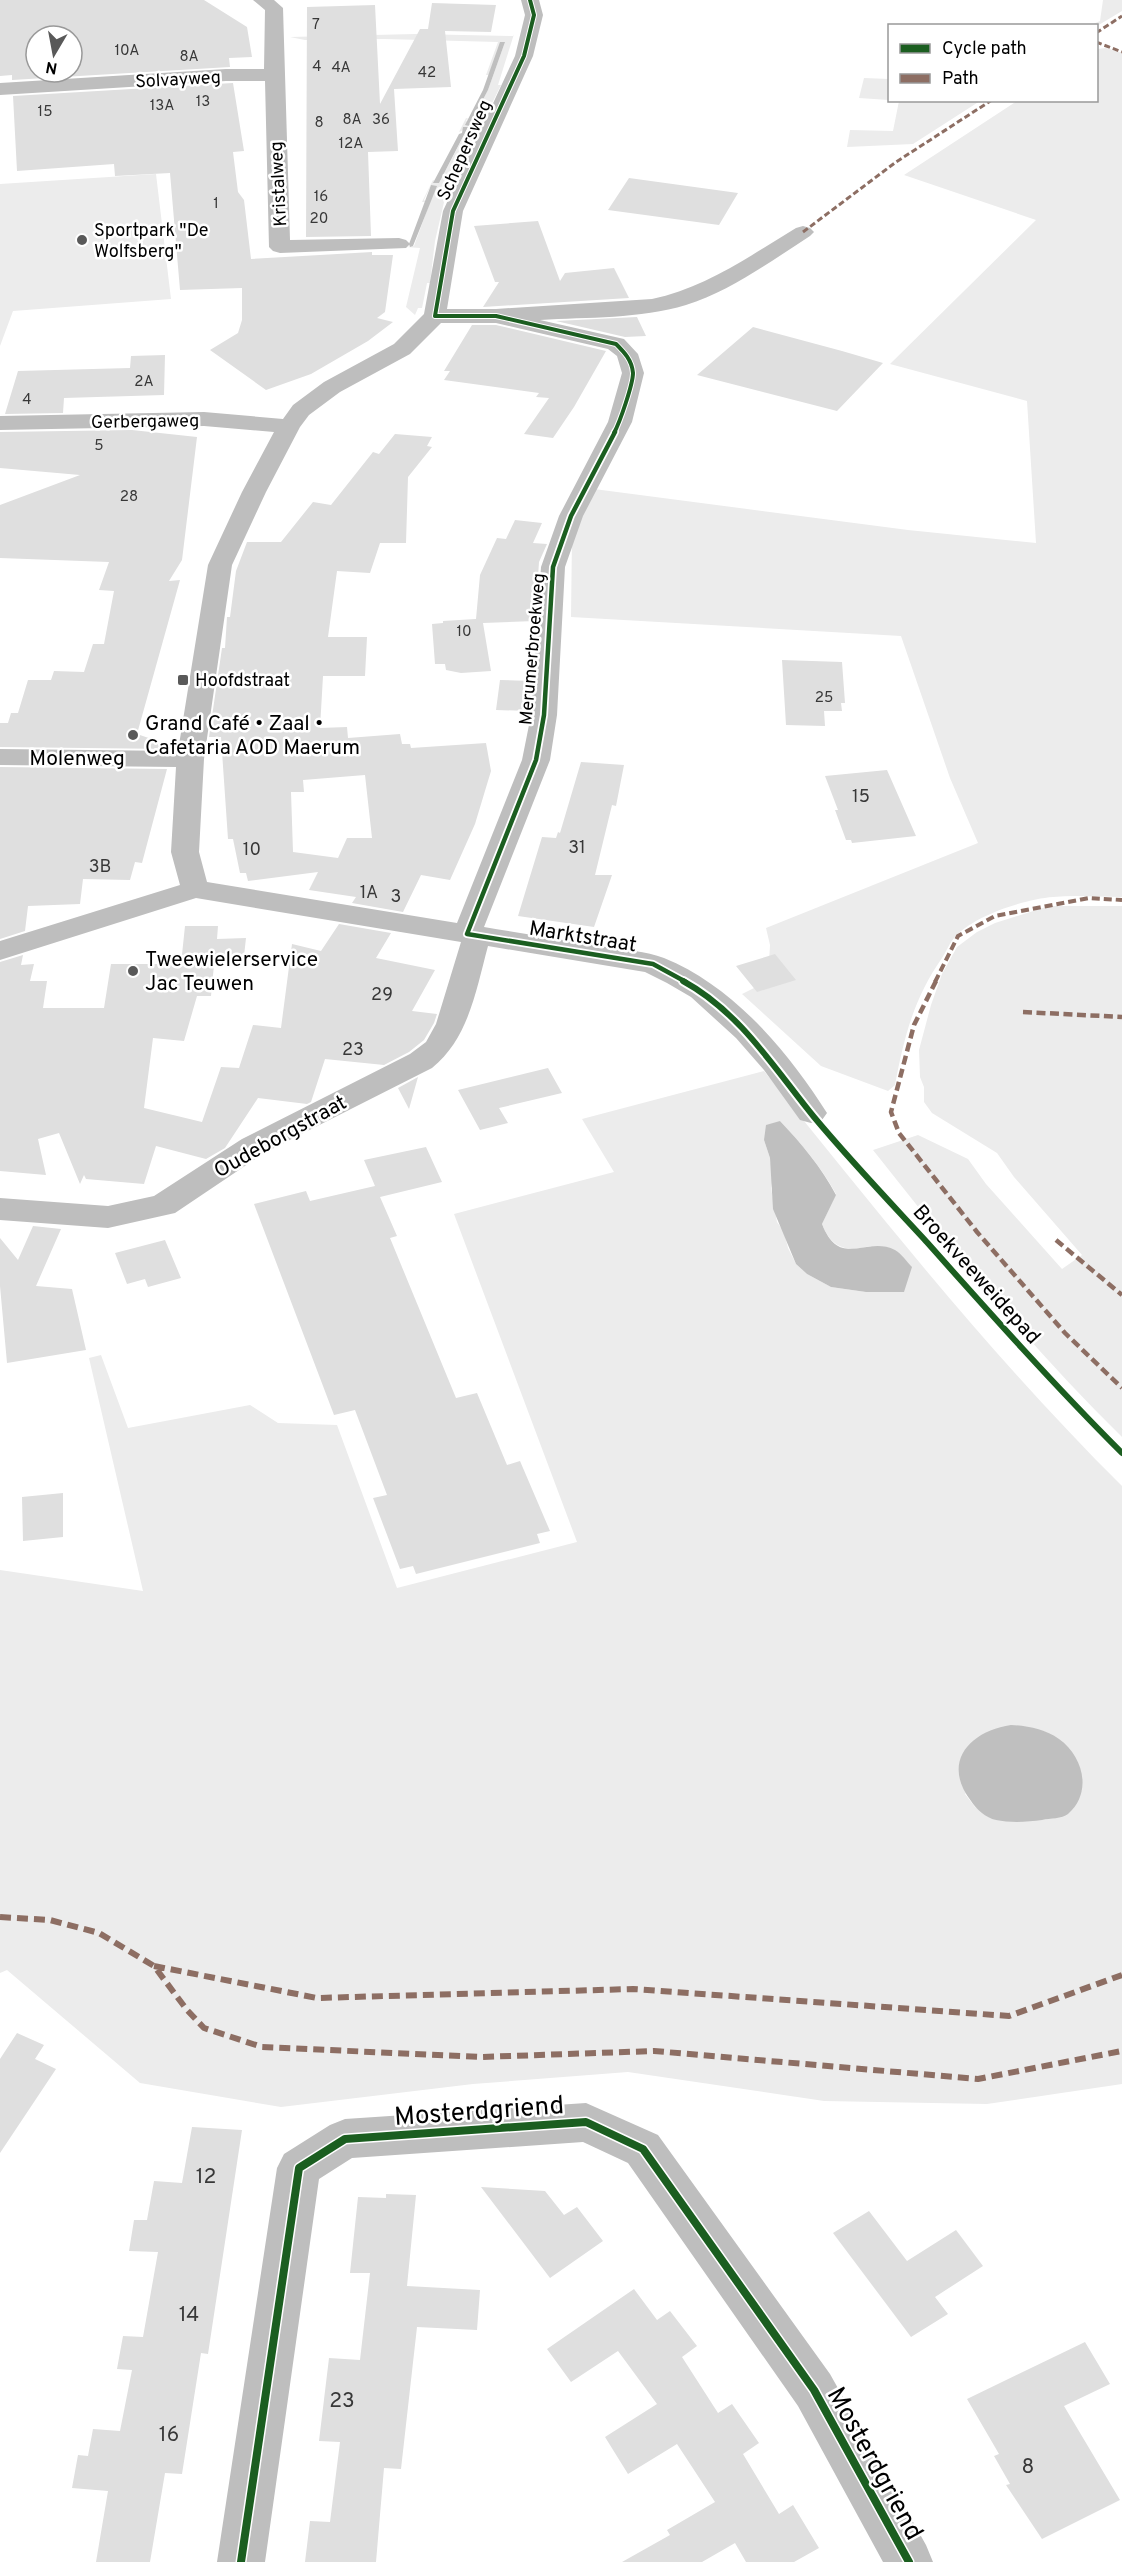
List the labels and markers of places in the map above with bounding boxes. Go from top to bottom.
place label: Sportpark "De Wolfsberg" [94,220,208,264]
marker: Sportpark "De Wolfsberg" [75,233,89,247]
place label: Hoofdstraat [195,670,290,693]
marker: Hoofdstraat [176,673,190,687]
place label: Grand Café • Zaal • Cafetaria AOD Maerum [145,711,360,762]
marker: Grand Café • Zaal • Cafetaria AOD Maerum [126,728,140,742]
place label: Tweewielerservice Jac Teuwen [145,947,318,998]
marker: Tweewielerservice Jac Teuwen [126,964,140,978]

